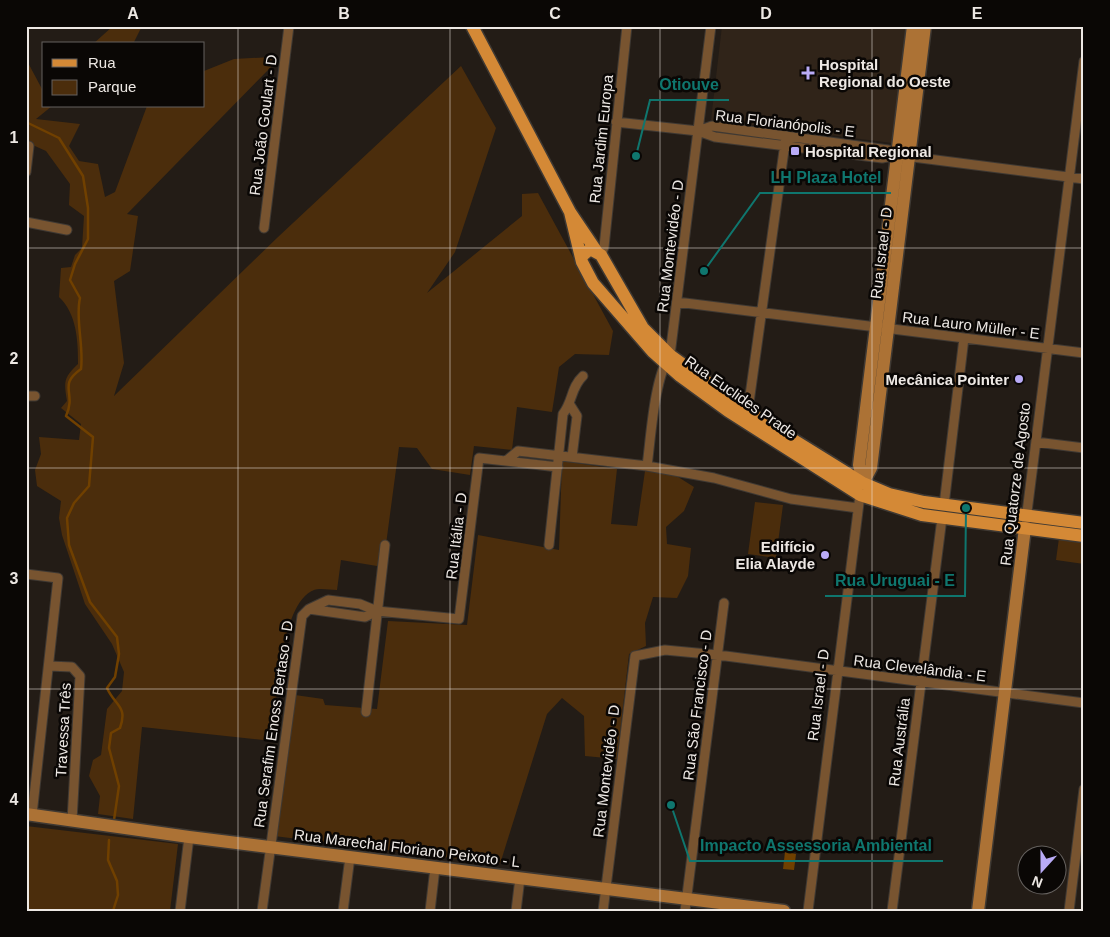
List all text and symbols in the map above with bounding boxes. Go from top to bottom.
text: A [127,5,139,22]
text: B [338,5,350,22]
text: C [549,5,561,22]
text: D [760,5,772,22]
text: E [972,5,983,22]
legend [42,42,205,108]
street label: Rua João Goulart - D [246,53,280,196]
text: Rua [88,54,116,71]
place label: Hospital Regional do Oeste [819,56,951,90]
marker: Hospital Regional do Oeste [801,66,815,80]
callout: Otiouve [650,69,729,100]
street label: Rua Jardim Europa [586,73,616,204]
text: Otiouve [659,76,719,93]
text: Parque [88,78,136,95]
street label: Rua Florianópolis - E [714,106,856,140]
text: 1 [10,129,19,146]
place label: Hospital Regional [805,143,932,160]
marker: Hospital Regional [789,145,801,157]
callout: LH Plaza Hotel [760,162,891,193]
text: LH Plaza Hotel [770,169,882,186]
street label: Rua Montevidéo - D [653,179,687,313]
street label: Rua Israel - D [867,206,895,300]
street label: Rua Lauro Müller - E [901,308,1041,342]
text: 2 [10,350,19,367]
street label: Rua Euclides Prade [682,352,800,442]
place label: Mecânica Pointer [886,371,1009,388]
marker: Mecânica Pointer [1013,373,1025,385]
street label: Rua Quatorze de Agosto [997,401,1033,567]
street label: Rua Itália - D [442,491,470,580]
place label: Edifício Elia Alayde [736,538,815,572]
marker: Edifício Elia Alayde [819,549,831,561]
callout: Rua Uruguai - E [825,565,965,596]
text: 3 [10,570,19,587]
text: Rua Uruguai - E [835,572,955,589]
street label: Rua Serafim Enoss Bertaso - D [250,619,296,829]
street label: Rua São Francisco - D [679,629,715,781]
street label: Rua Israel - D [804,648,832,742]
street label: Rua Clevelândia - E [853,651,987,685]
street label: Travessa Três [52,682,74,778]
street label: Rua Austrália [885,696,913,787]
street label: Rua Montevidéo - D [589,704,623,838]
text: 4 [10,791,19,808]
street label: Rua Marechal Floriano Peixoto - L [293,826,521,870]
callout: Impacto Assessoria Ambiental [690,830,943,861]
text: Impacto Assessoria Ambiental [700,837,932,854]
north arrow [1018,844,1068,894]
text: N [1030,873,1045,891]

